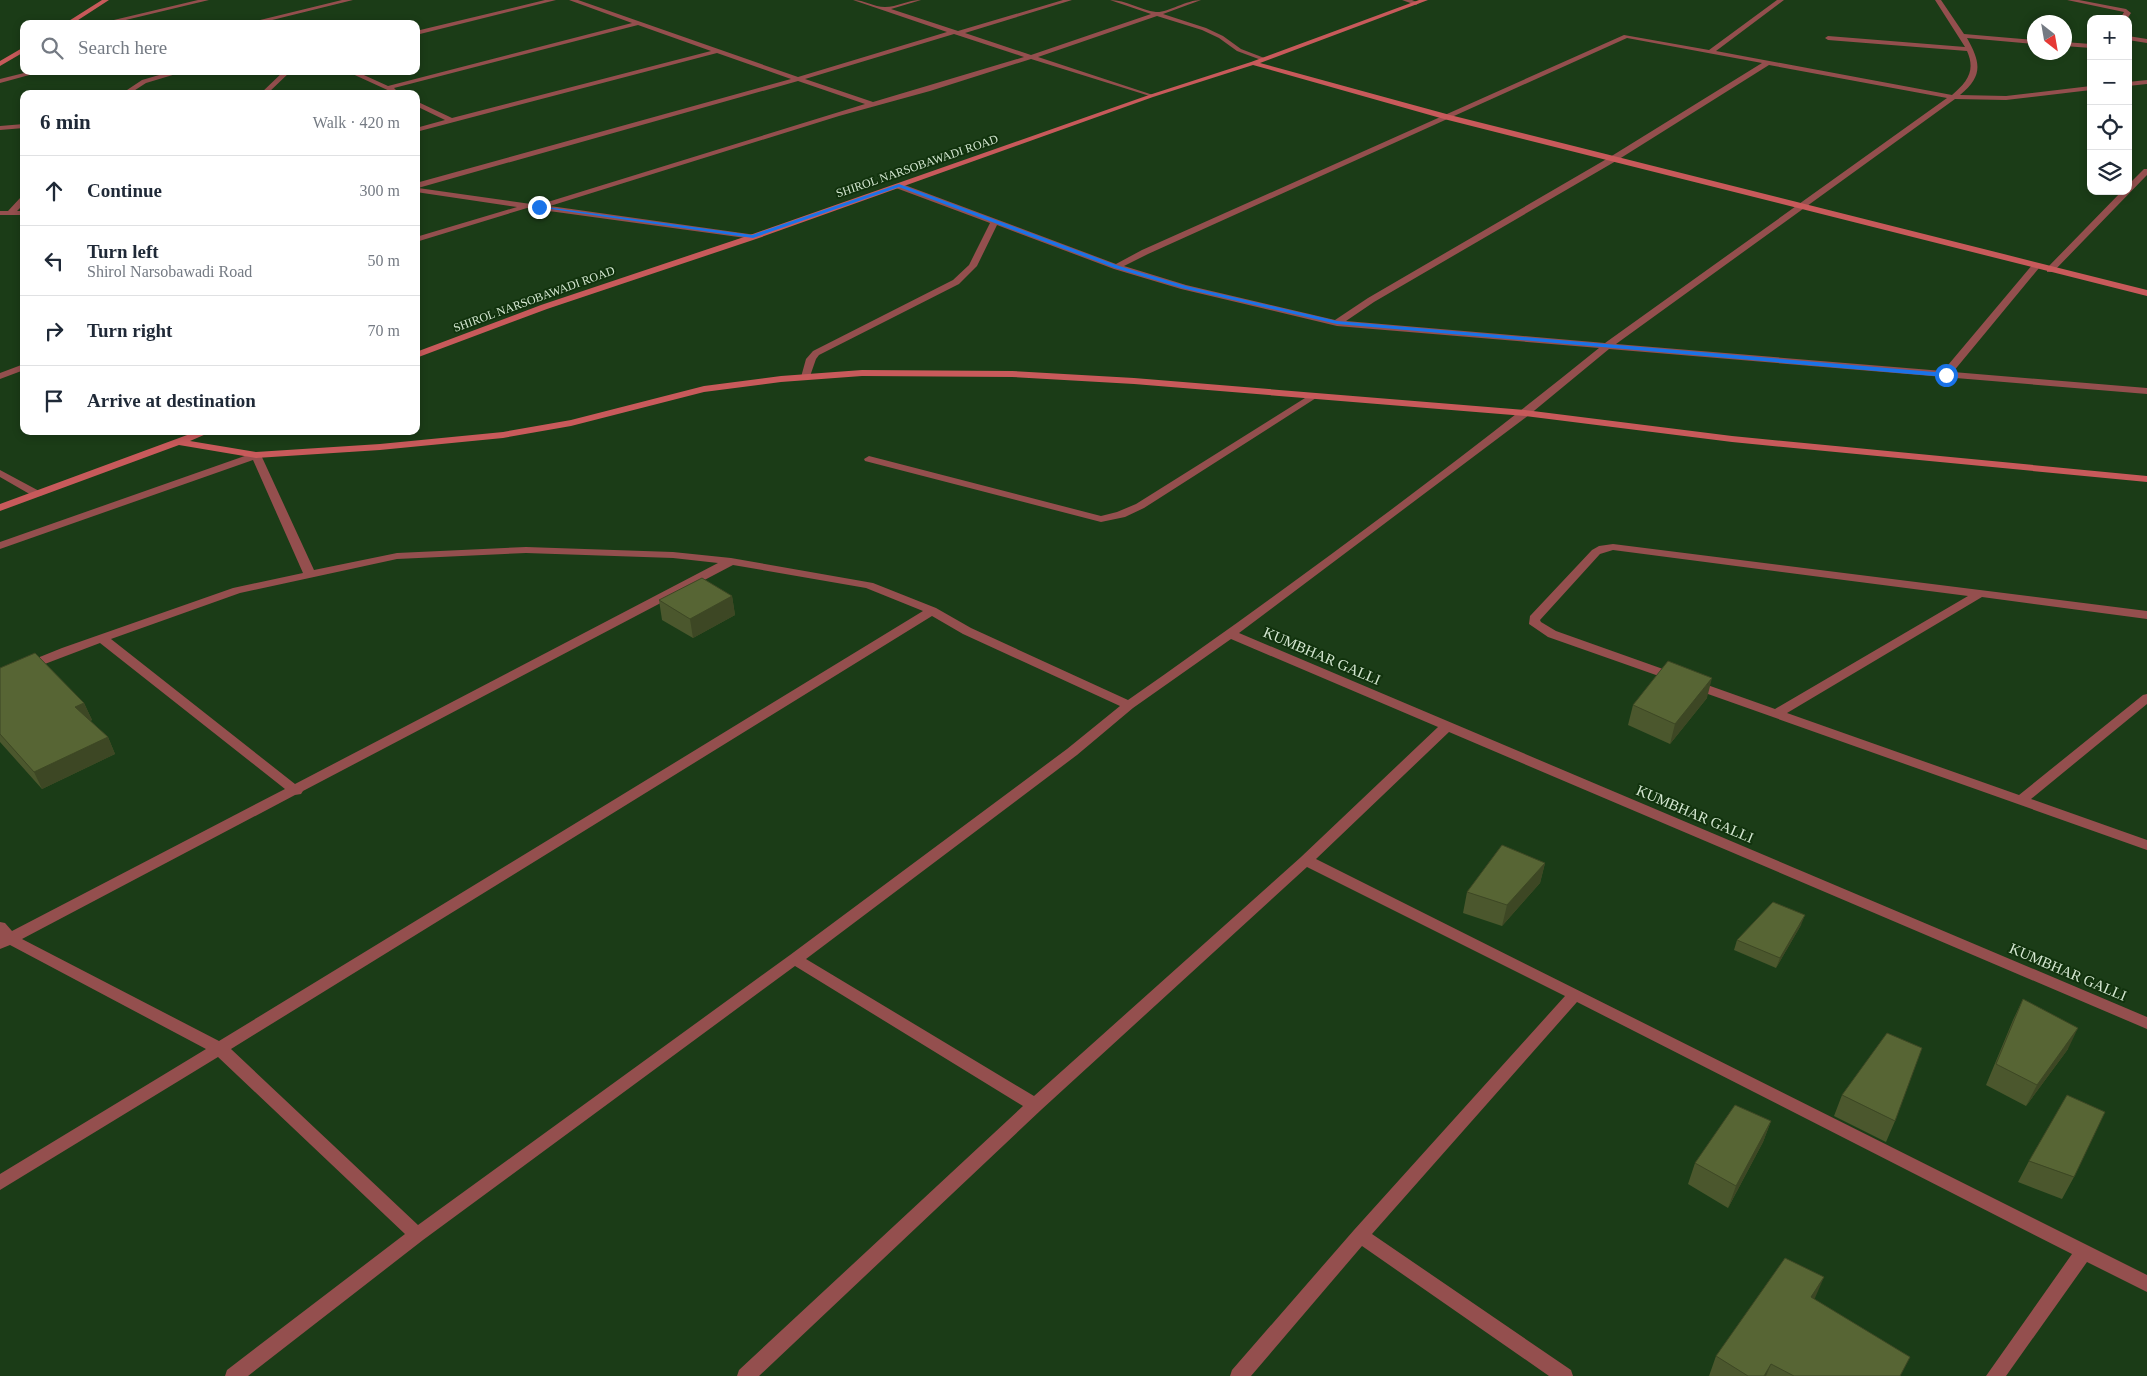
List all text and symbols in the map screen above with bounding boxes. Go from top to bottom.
north arrow [2027,15,2072,60]
map controls [2087,15,2132,195]
button: + [2087,15,2132,60]
search box [20,20,420,75]
icon: search [38,34,66,62]
text: Search here [78,37,167,58]
button: − [2087,60,2132,105]
button: locate [2087,105,2132,150]
text: 6 min [40,110,91,134]
text: Walk · 420 m [313,114,400,131]
street label: SHIROL NARSOBAWADI ROAD [834,132,1000,200]
button: layers [2087,150,2132,195]
icon: ahead [40,177,68,205]
text: Continue [87,180,162,201]
text: 300 m [360,182,400,199]
route end [528,196,551,219]
text: Turn left [87,241,159,262]
icon: left [40,247,68,275]
text: 50 m [368,252,400,269]
text: Shirol Narsobawadi Road [87,263,252,280]
street label: SHIROL NARSOBAWADI ROAD [451,263,617,335]
icon: right [40,317,68,345]
text: Turn right [87,320,172,341]
text: 70 m [368,322,400,339]
route start [1935,364,1958,387]
icon: arrive [40,387,68,415]
text: Arrive at destination [87,390,256,411]
street label: KUMBHAR GALLI [1261,624,1383,688]
street label: KUMBHAR GALLI [1634,782,1756,846]
street label: KUMBHAR GALLI [2007,940,2129,1004]

